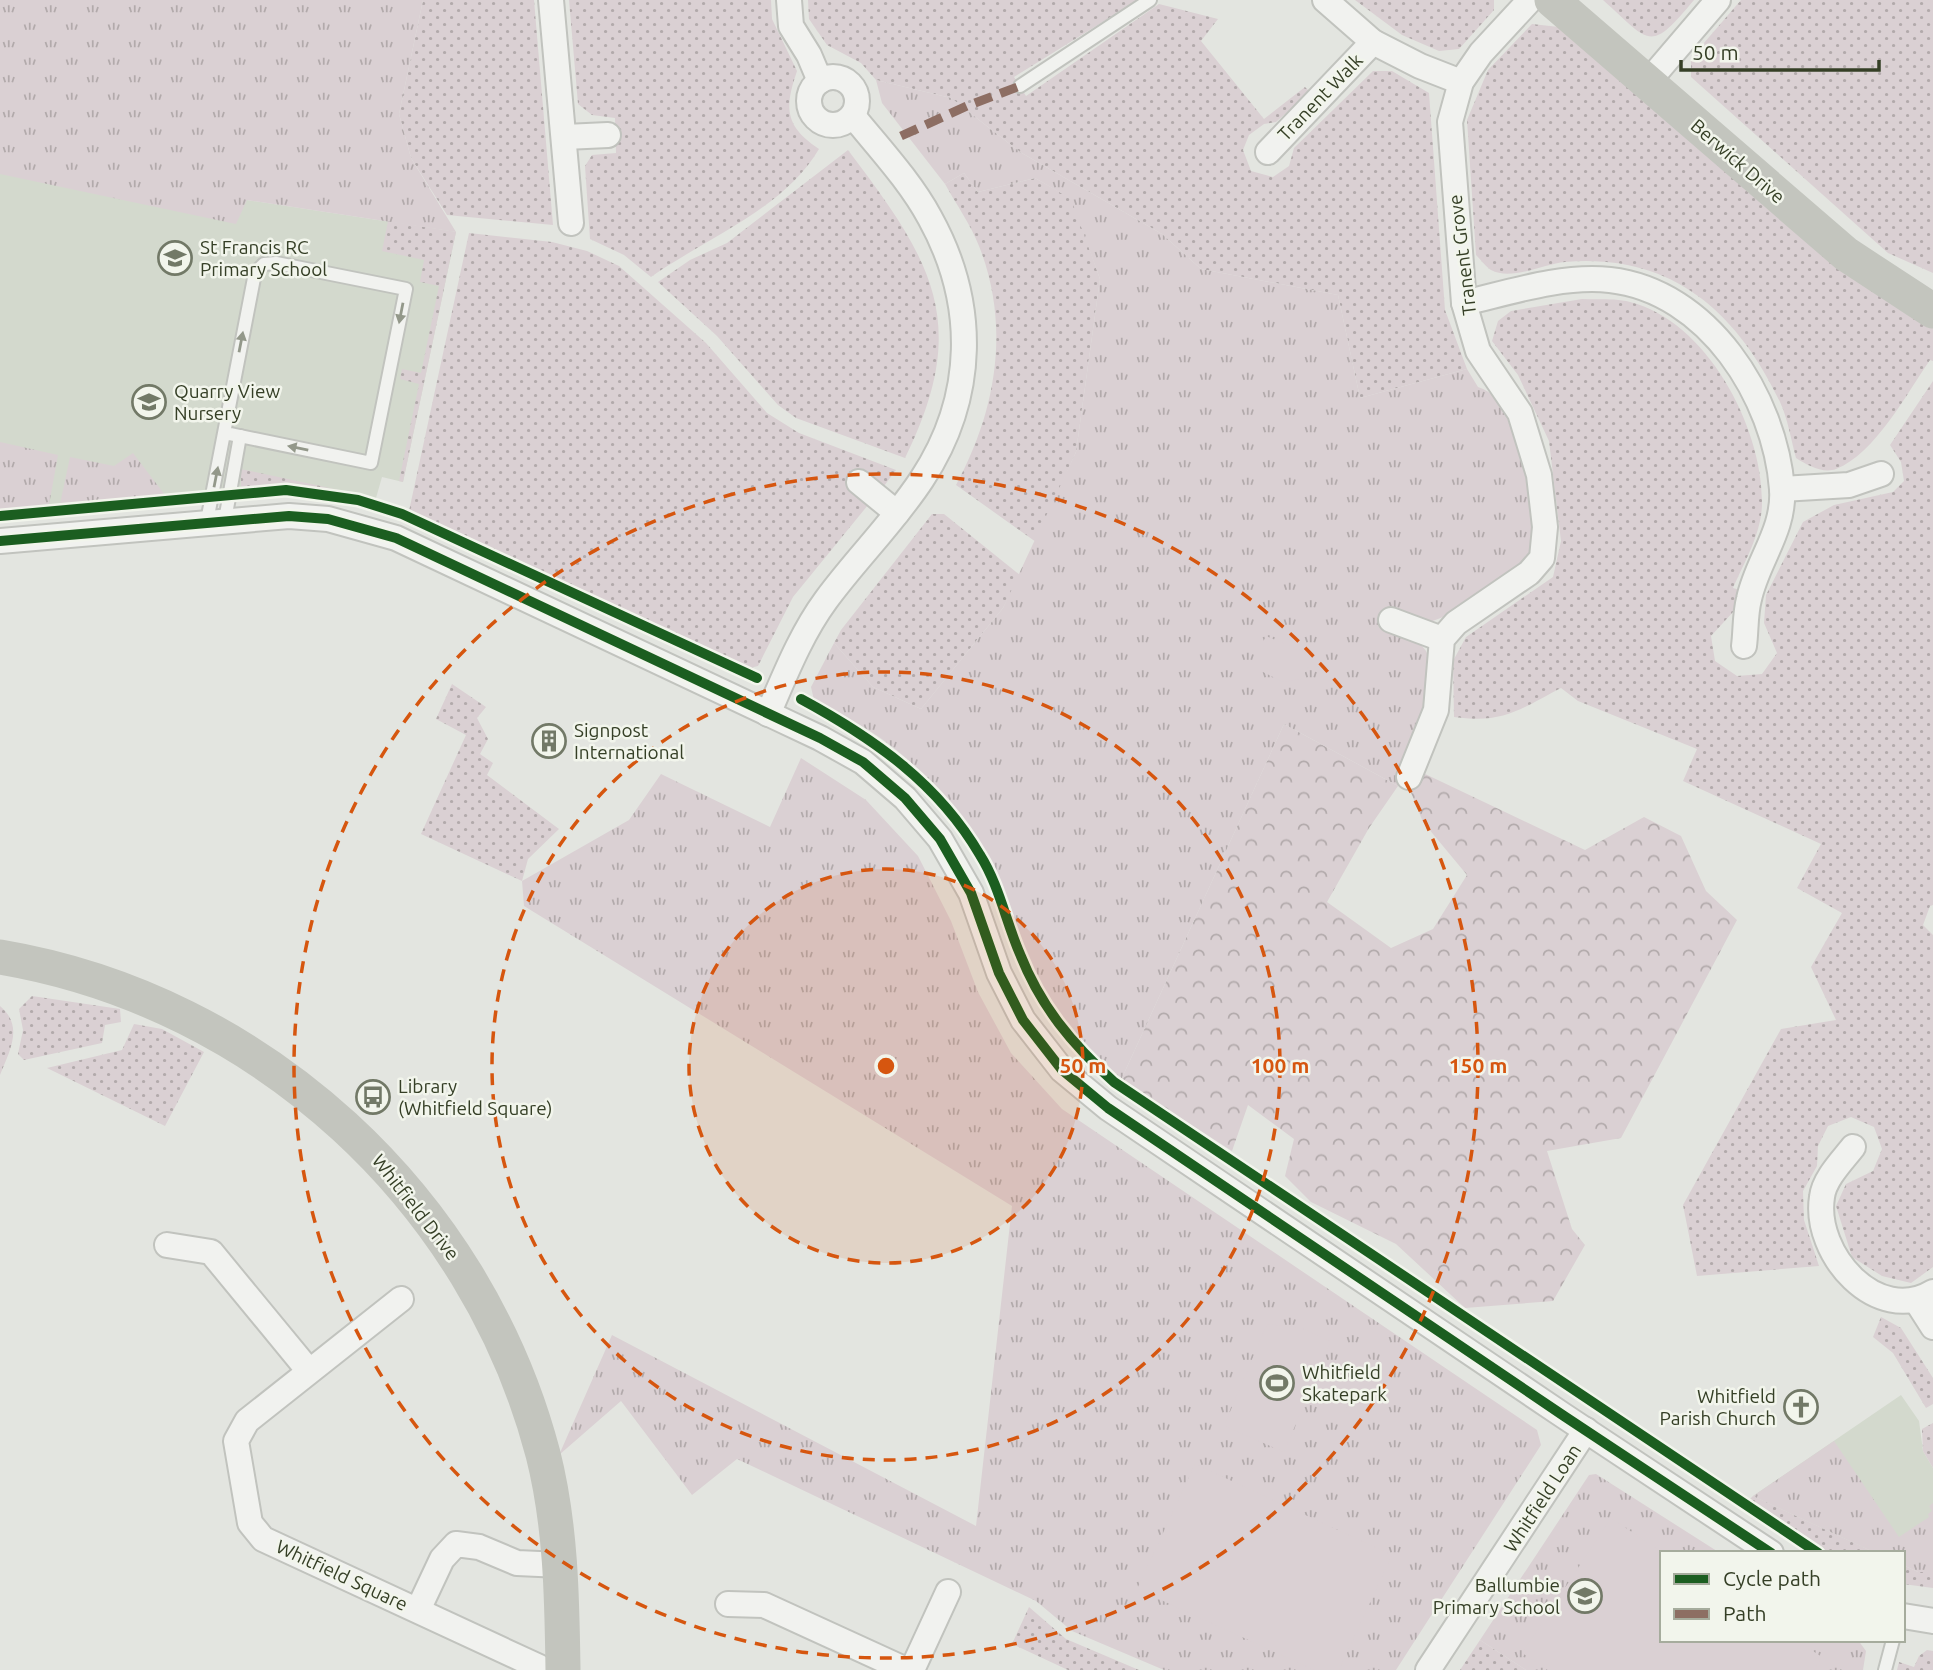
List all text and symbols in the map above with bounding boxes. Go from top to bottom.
scale bar [1681,28,1879,72]
text: 50 m [1692,40,1739,64]
street label: Tranent Walk [1273,49,1367,145]
street label: Berwick Drive [1687,114,1789,208]
street label: Tranent Grove [1444,193,1480,317]
place label: St Francis RC Primary School [200,236,327,280]
school or university icon: St Francis RC Primary School [156,239,194,277]
one-way arrow [396,302,407,324]
one-way arrow [236,331,247,353]
place label: Quarry View Nursery [174,380,280,424]
school or university icon: Quarry View Nursery [130,383,168,421]
one-way arrow [287,442,309,453]
one-way arrow [210,466,221,488]
place label: Signpost International [574,719,684,763]
building icon: Signpost International [530,722,568,760]
text: 50 m [1060,1053,1106,1077]
text: 100 m [1251,1053,1309,1077]
text: 150 m [1449,1053,1507,1077]
centre of rings [874,1054,898,1078]
place label: Library (Whitfield Square) [398,1075,552,1119]
bus stop icon: Library (Whitfield Square) [354,1078,392,1116]
street label: Whitfield Drive [368,1150,464,1264]
place label: Whitfield Skatepark [1302,1361,1387,1405]
sports icon: Whitfield Skatepark [1258,1364,1296,1402]
place label: Whitfield Parish Church [1660,1385,1776,1429]
church icon: Whitfield Parish Church [1782,1388,1820,1426]
street label: Whitfield Loan [1499,1440,1585,1556]
street label: Whitfield Square [273,1535,411,1615]
legend [1660,1551,1905,1642]
text: Cycle path [1723,1566,1821,1590]
place label: Ballumbie Primary School [1433,1574,1560,1618]
school or university icon: Ballumbie Primary School [1566,1577,1604,1615]
text: Path [1723,1601,1766,1625]

